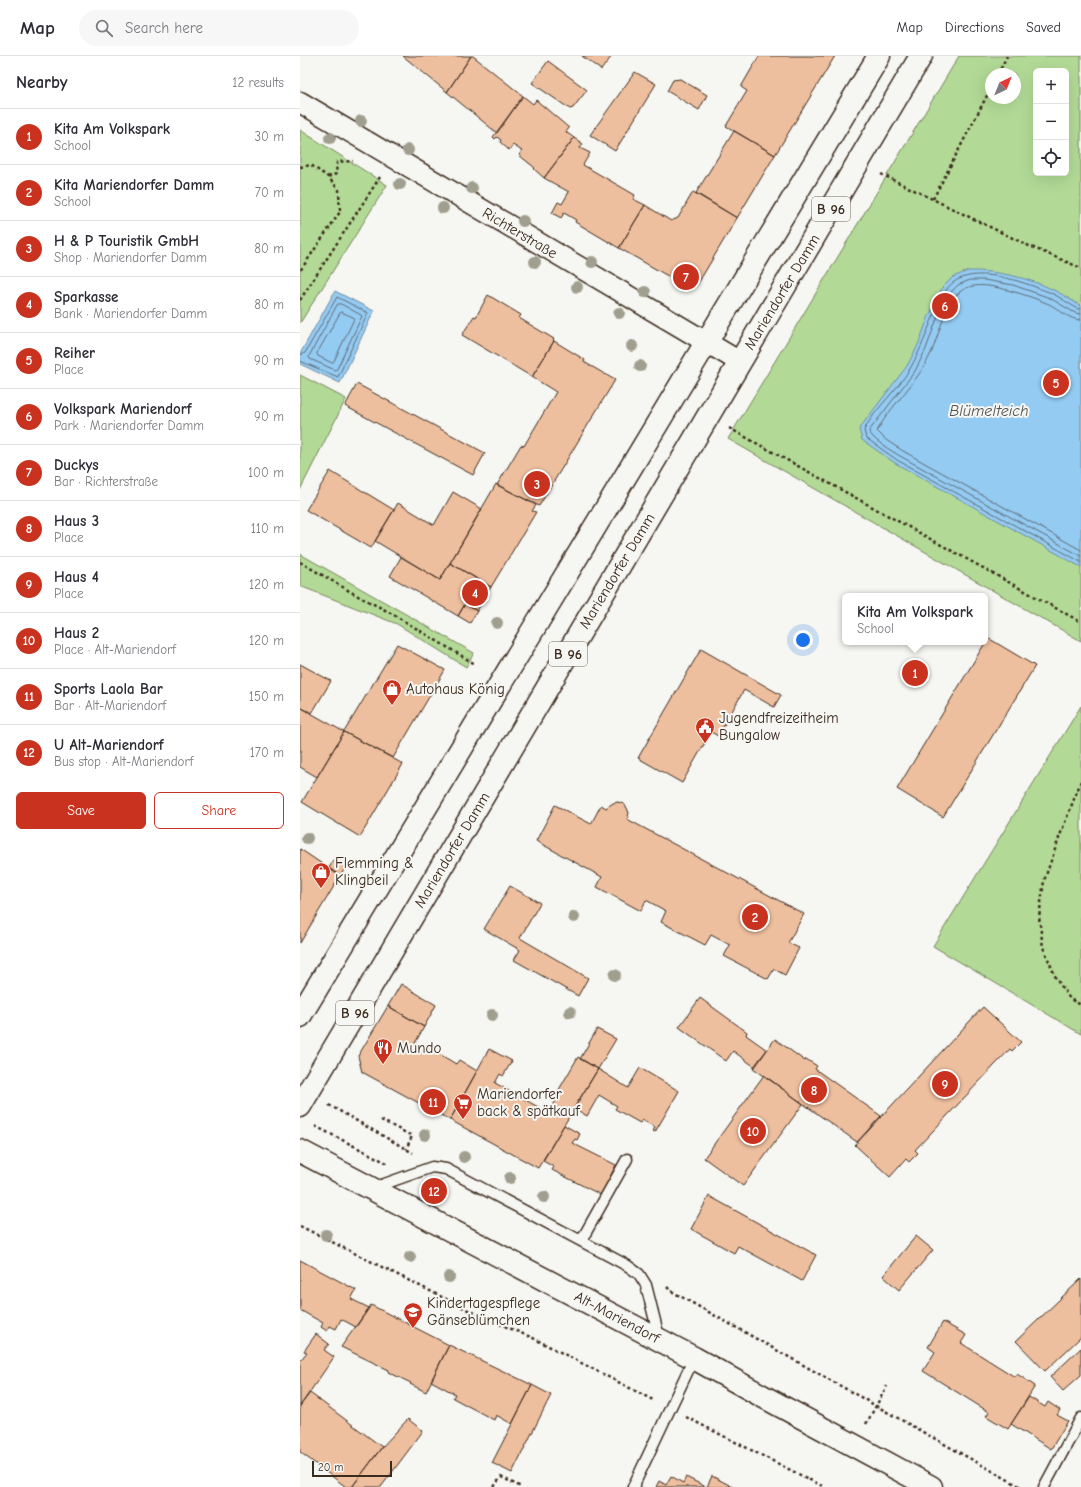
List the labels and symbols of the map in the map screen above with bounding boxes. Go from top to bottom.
north arrow [985,68,1021,104]
road number: B 96 [812,197,850,221]
street label: Richterstraße [479,204,561,263]
street label: Mariendorfer Damm [740,231,824,353]
pin: 7 [673,262,699,292]
pin: 6 [932,291,958,321]
pin: 5 [1043,368,1069,398]
water label: Blümelteich [949,402,1029,420]
pin: 3 [524,469,550,499]
street label: Mariendorfer Damm [575,510,659,632]
pin: 4 [462,578,488,608]
your location [793,630,813,650]
road number: B 96 [549,642,587,666]
pin: 1 [902,658,928,688]
shop icon: Autohaus König [381,678,403,706]
place label: Autohaus König [406,680,505,698]
place label: Jugendfreizeitheim Bungalow [719,709,839,744]
public building icon: Jugendfreizeitheim Bungalow [694,716,716,744]
street label: Mariendorfer Damm [410,789,494,911]
place label: Flemming & Klingbeil [335,854,414,889]
shop icon: Flemming & Klingbeil [310,861,332,889]
pin: 2 [742,902,768,932]
road number: B 96 [336,1001,374,1025]
restaurant icon: Mundo [372,1037,394,1065]
place label: Mundo [397,1039,441,1057]
pin: 9 [932,1069,958,1099]
pin: 8 [801,1075,827,1105]
place label: Mariendorfer back & spätkauf [477,1085,581,1120]
pin: 11 [420,1087,446,1117]
supermarket icon: Mariendorfer back & spätkauf [452,1092,474,1120]
pin: 10 [740,1116,766,1146]
pin: 12 [421,1176,447,1206]
street label: Alt-Mariendorf [571,1287,663,1347]
place label: Kindertagespflege Gänseblümchen [427,1294,541,1329]
school or university icon: Kindertagespflege Gänseblümchen [402,1301,424,1329]
scale bar [312,1459,392,1478]

